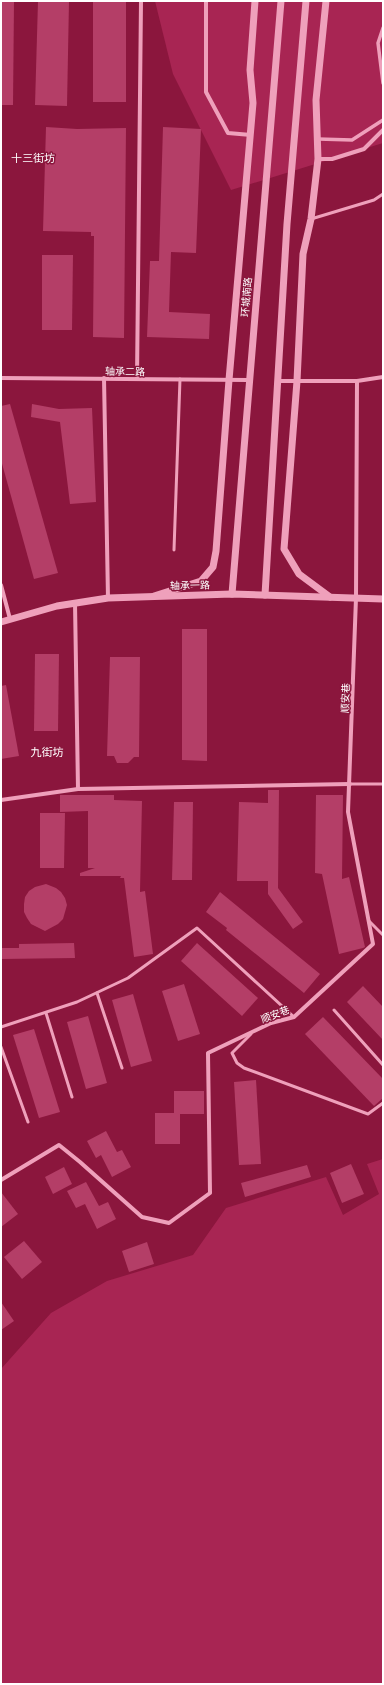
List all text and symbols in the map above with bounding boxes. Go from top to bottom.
district label: 十三街坊 [11,151,55,164]
street label: 环城南路 [238,277,254,317]
street label: 轴承二路 [105,365,145,377]
street label: 轴承一路 [170,579,210,591]
street label: 顺安巷 [338,683,352,713]
district label: 九街坊 [31,745,64,758]
street label: 顺安巷 [259,1003,291,1025]

